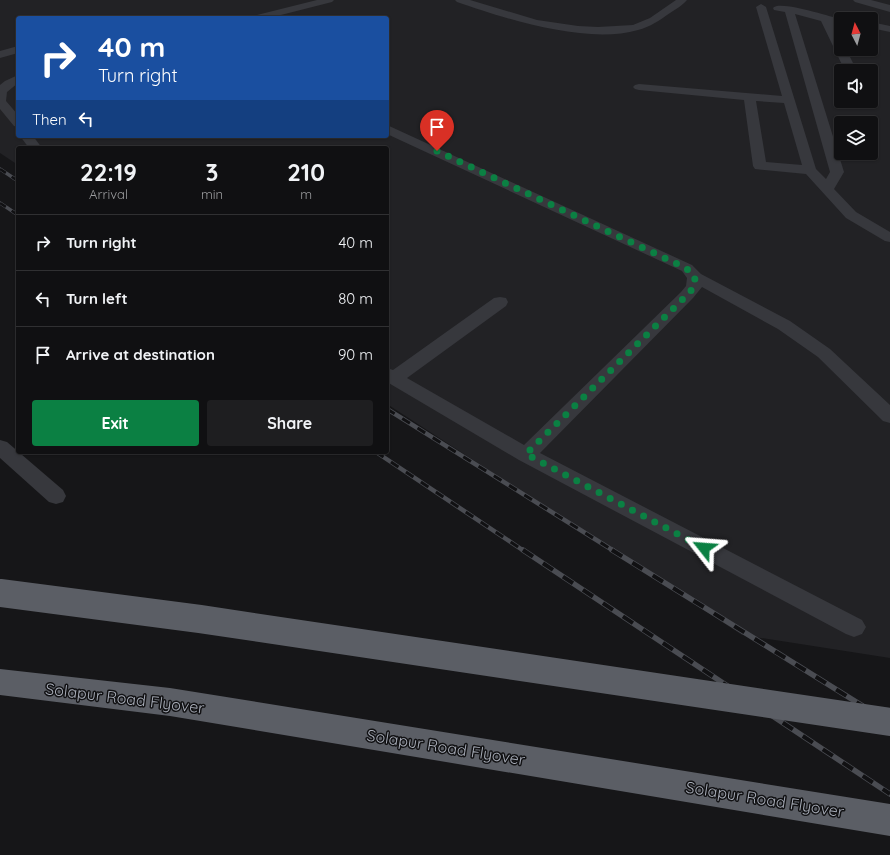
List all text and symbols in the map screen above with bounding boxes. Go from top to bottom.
north arrow [834,12,878,56]
map controls [834,12,878,160]
text: 40 m [98,29,165,64]
icon: right [32,32,84,84]
text: Turn right [98,64,178,87]
button: sound [834,64,878,108]
icon: left [75,108,97,130]
text: Then [32,110,67,129]
pin [420,110,454,151]
icon: arrive [426,116,448,138]
button: layers [834,116,878,160]
text: 22:19 [80,157,137,187]
text: 3 [206,157,218,187]
text: 210 [287,157,325,187]
text: Arrival [89,186,128,202]
text: min [201,186,223,202]
text: m [300,186,312,202]
icon: right [32,232,54,254]
text: Turn right [66,233,137,252]
text: 40 m [338,233,373,252]
icon: left [32,288,54,310]
text: Turn left [66,289,128,308]
text: 80 m [338,289,373,308]
icon: arrive [32,344,54,366]
text: Arrive at destination [66,345,215,364]
text: 90 m [338,345,373,364]
button: Exit [32,400,199,446]
button: Share [207,400,373,446]
position arrow [683,527,725,569]
street label: Solapur Road Flyover [44,678,206,718]
street label: Solapur Road Flyover [365,725,527,769]
street label: Solapur Road Flyover [684,777,846,821]

